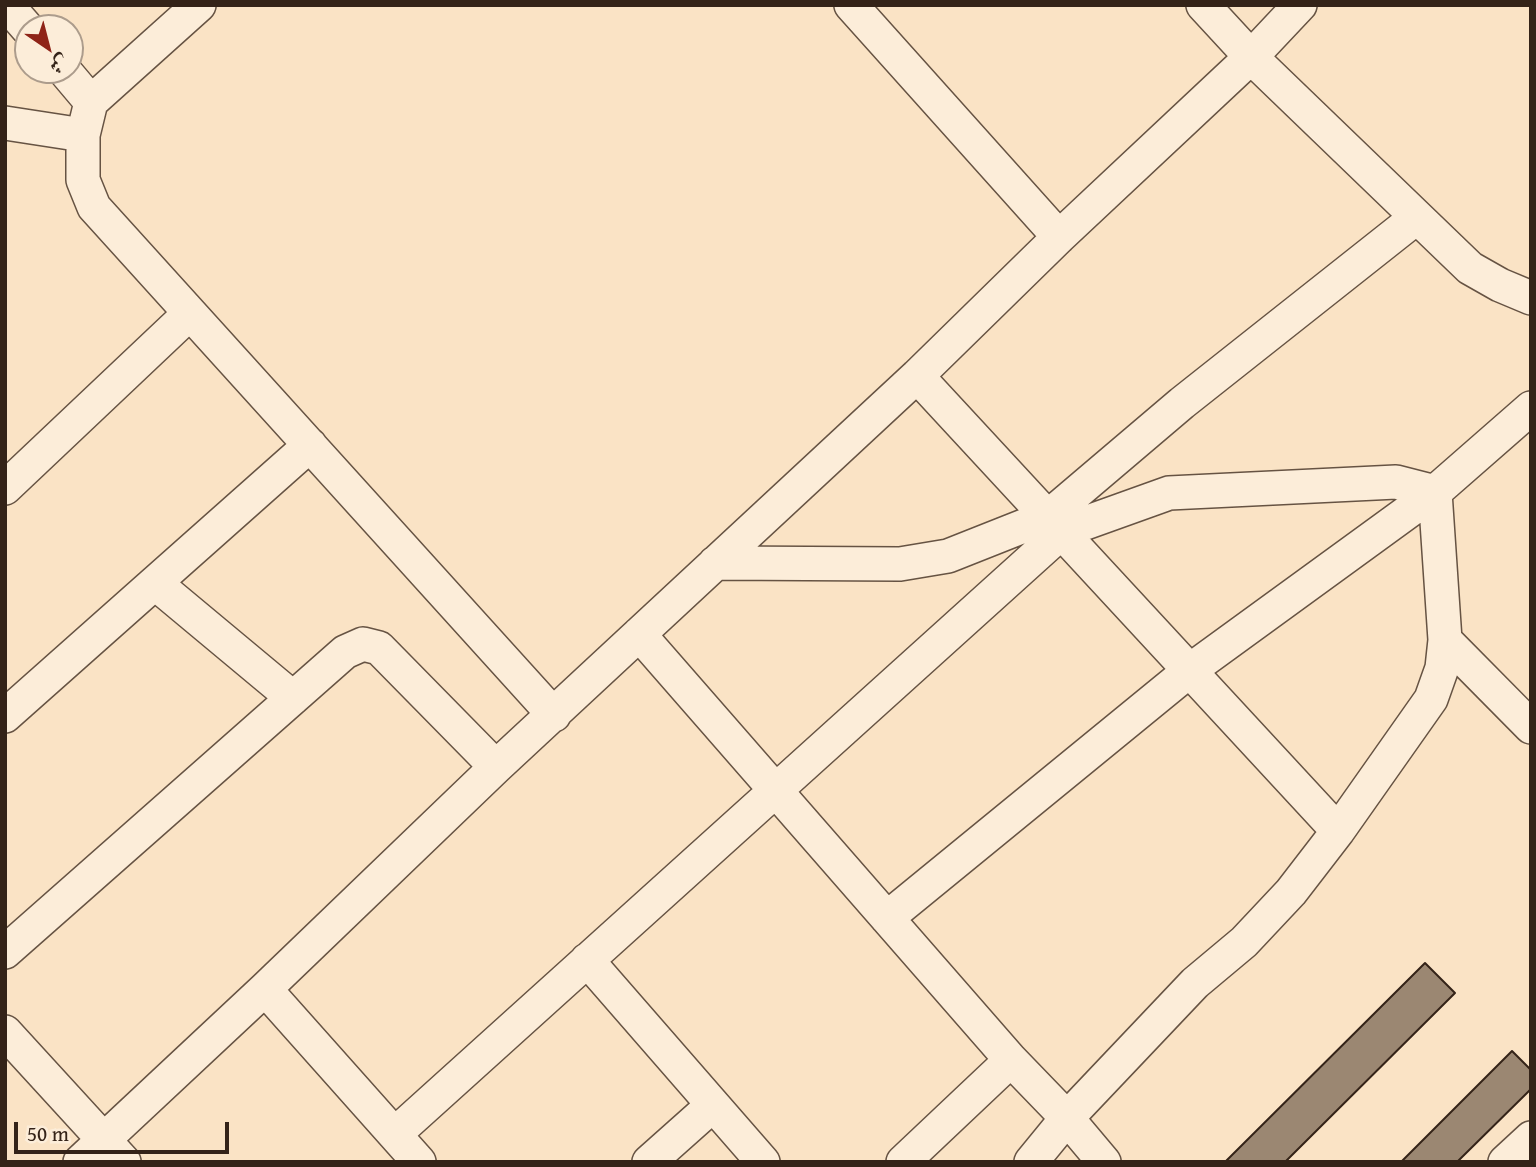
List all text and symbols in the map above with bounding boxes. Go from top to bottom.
north arrow [14,14,84,84]
text: ش [44,48,76,81]
scale bar [18,1108,233,1152]
text: 50 m [27,1118,69,1149]

